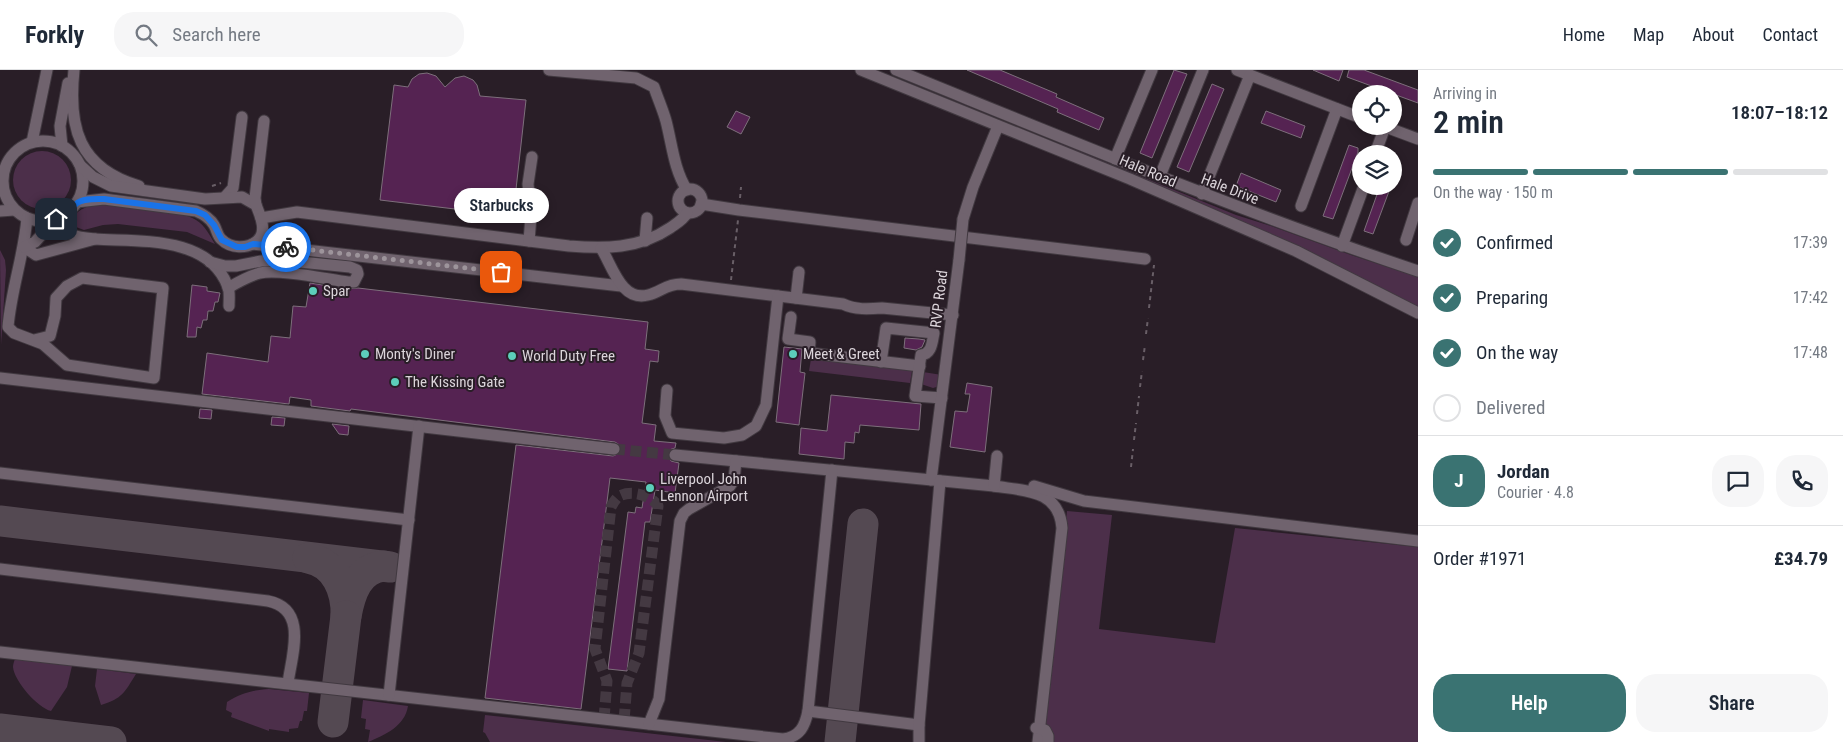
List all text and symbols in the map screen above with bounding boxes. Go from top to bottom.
search box [114,12,464,57]
text: Forkly [25,21,84,49]
icon: search [132,21,160,49]
text: Search here [172,23,261,46]
text: Home [1563,24,1605,45]
text: Map [1633,24,1664,45]
text: About [1692,24,1734,45]
text: Contact [1762,24,1818,45]
text: Arriving in [1433,84,1497,103]
map controls [1352,85,1402,195]
button: locate [1352,85,1402,135]
text: 18:07–18:12 [1731,101,1828,124]
text: 2 min [1433,103,1504,141]
button: layers [1352,145,1402,195]
street label: Hale Road [1117,151,1179,191]
street label: Hale Drive [1199,170,1261,208]
text: On the way · 150 m [1433,183,1553,202]
callout: Starbucks [454,187,548,222]
text: Starbucks [469,196,534,215]
pin [35,198,77,240]
icon: home [42,205,70,233]
courier [261,222,311,272]
icon: check [1433,229,1461,257]
text: Confirmed [1476,231,1553,254]
icon: bike [272,233,300,261]
text: 17:39 [1793,233,1828,252]
pin [480,251,522,293]
icon: bag [487,258,515,286]
street label: RVP Road [927,269,951,329]
place label: Spar [323,282,350,300]
icon: check [1433,284,1461,312]
marker: Spar [307,285,319,297]
text: Preparing [1476,286,1548,309]
text: 17:42 [1793,288,1828,307]
icon: check [1433,339,1461,367]
text: On the way [1476,341,1558,364]
text: 17:48 [1793,343,1828,362]
place label: Monty's Diner [375,345,456,363]
place label: Meet & Greet [803,345,880,363]
place label: World Duty Free [522,347,615,365]
marker: Monty's Diner [359,348,371,360]
marker: Meet & Greet [787,348,799,360]
marker: World Duty Free [506,350,518,362]
place label: The Kissing Gate [405,373,505,391]
marker: The Kissing Gate [389,376,401,388]
text: Delivered [1476,396,1545,419]
button: chat [1712,455,1764,507]
button: phone [1776,455,1828,507]
text: Jordan [1497,460,1550,483]
text: J [1454,469,1464,492]
place label: Liverpool John Lennon Airport [660,470,748,505]
marker: Liverpool John Lennon Airport [644,482,656,494]
text: Courier · 4.8 [1497,483,1574,502]
text: Order #1971 [1433,547,1526,570]
text: £34.79 [1774,547,1828,570]
button: Help [1433,674,1626,732]
button: Share [1636,674,1828,732]

